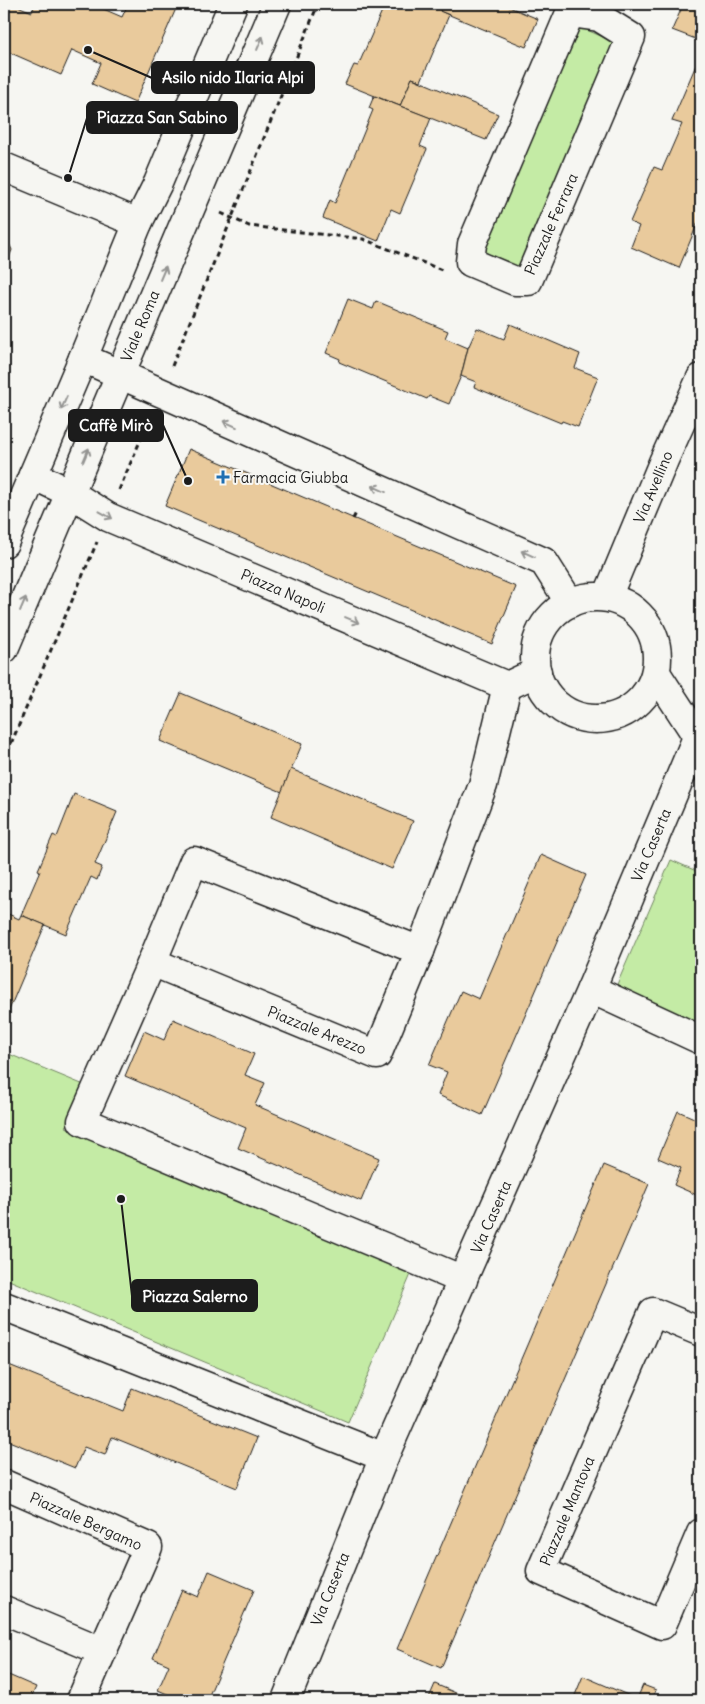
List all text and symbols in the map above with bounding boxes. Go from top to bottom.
one-way arrow [257,35,266,50]
callout: Asilo nido Ilaria Alpi [152,62,314,93]
text: Asilo nido Ilaria Alpi [162,67,304,88]
callout: Piazza San Sabino [87,102,237,133]
text: Piazza San Sabino [97,107,227,127]
street label: Piazzale Ferrara [520,170,582,278]
one-way arrow [158,266,168,281]
street label: Viale Roma [116,287,164,365]
one-way arrow [58,395,68,410]
callout: Caffè Mirò [69,410,163,441]
text: Caffè Mirò [79,415,153,435]
one-way arrow [223,418,238,428]
one-way arrow [82,447,91,462]
street label: Via Avellino [629,448,677,526]
place label: Farmacia Giubba [233,468,349,487]
marker: Farmacia Giubba [217,471,229,483]
one-way arrow [372,483,387,493]
one-way arrow [98,511,113,520]
one-way arrow [521,549,536,559]
street label: Piazza Napoli [238,565,328,617]
one-way arrow [18,597,28,612]
one-way arrow [344,616,359,626]
street label: Via Caserta [627,805,675,885]
street label: Piazzale Arezzo [265,1002,369,1058]
street label: Via Caserta [466,1177,516,1256]
callout: Piazza Salerno [132,1280,257,1311]
text: Piazza Salerno [142,1286,248,1306]
street label: Piazzale Mantova [535,1453,599,1569]
street label: Piazzale Bergamo [27,1488,145,1554]
street label: Via Caserta [307,1549,354,1629]

